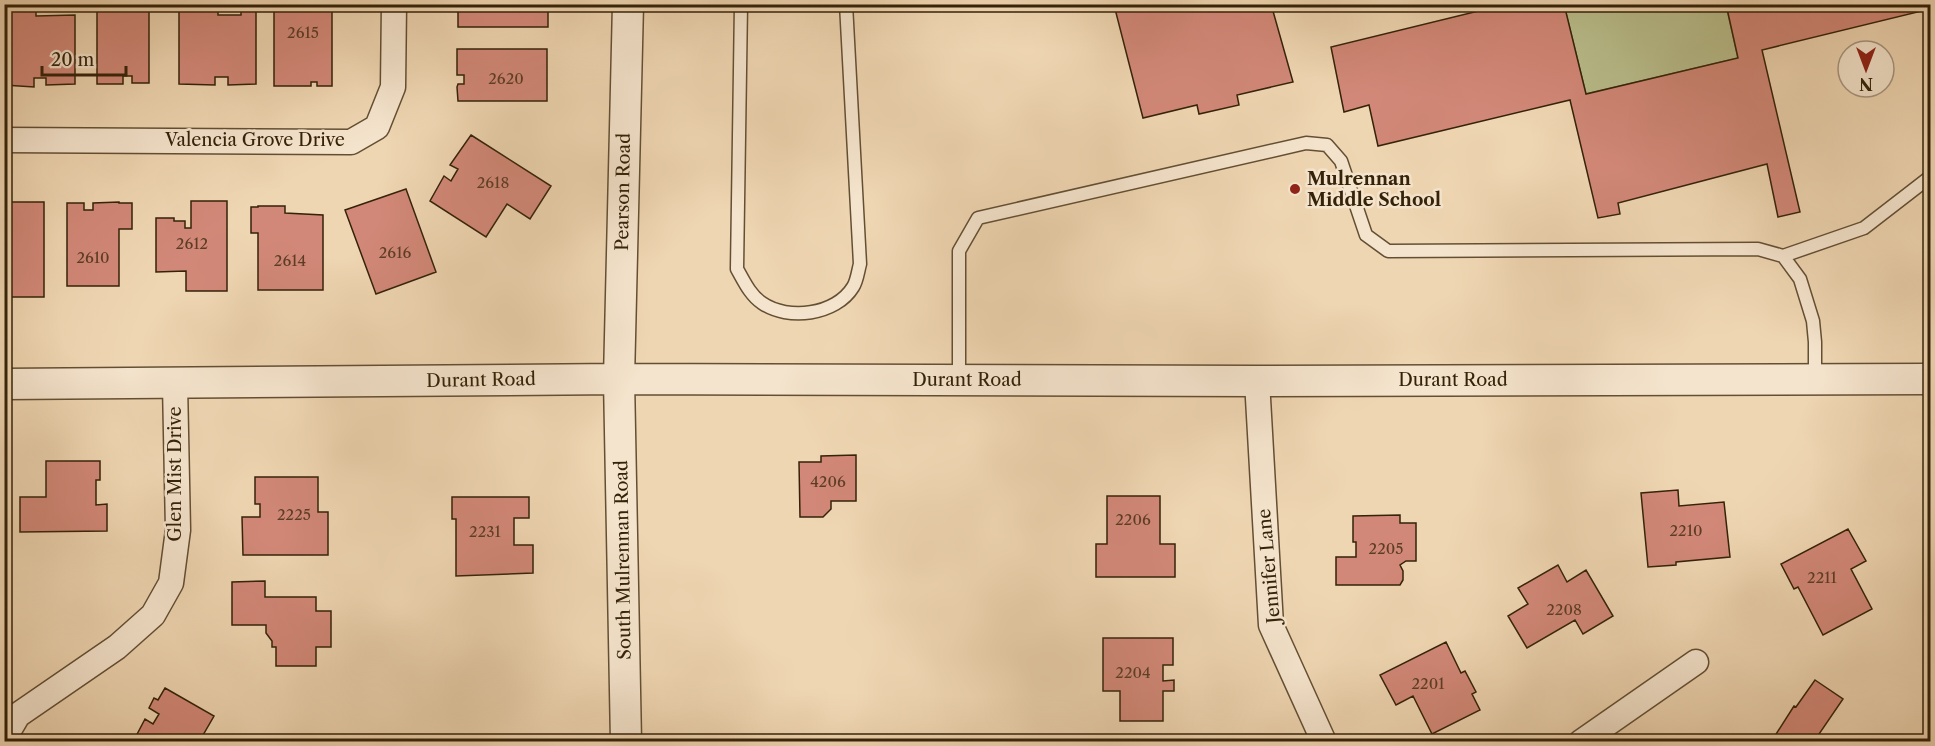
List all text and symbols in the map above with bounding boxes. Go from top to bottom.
house number: 2615 [287,23,319,42]
scale bar [42,39,126,77]
north arrow [1836,39,1896,99]
text: 20 m [51,49,95,71]
house number: 2620 [488,69,524,88]
text: N [1859,74,1873,94]
street label: Valencia Grove Drive [164,129,345,151]
street label: Pearson Road [611,133,635,251]
place label: Mulrennan Middle School [1307,168,1441,211]
house number: 2618 [477,173,509,192]
marker: Mulrennan Middle School [1288,182,1302,196]
house number: 2612 [176,234,208,253]
house number: 2616 [379,243,411,262]
house number: 2610 [76,248,110,267]
house number: 2614 [274,251,306,270]
street label: Durant Road [426,368,536,392]
street label: Durant Road [912,369,1022,391]
street label: Durant Road [1398,369,1508,391]
street label: Glen Mist Drive [164,406,186,542]
street label: South Mulrennan Road [610,460,636,660]
house number: 4206 [810,472,846,491]
house number: 2225 [277,505,311,524]
street label: Jennifer Lane [1253,508,1285,627]
house number: 2206 [1115,510,1151,529]
house number: 2210 [1669,521,1703,540]
house number: 2231 [469,522,502,541]
house number: 2205 [1369,539,1403,558]
house number: 2211 [1807,568,1838,587]
house number: 2208 [1546,600,1582,619]
house number: 2204 [1115,663,1151,682]
house number: 2201 [1411,674,1445,693]

